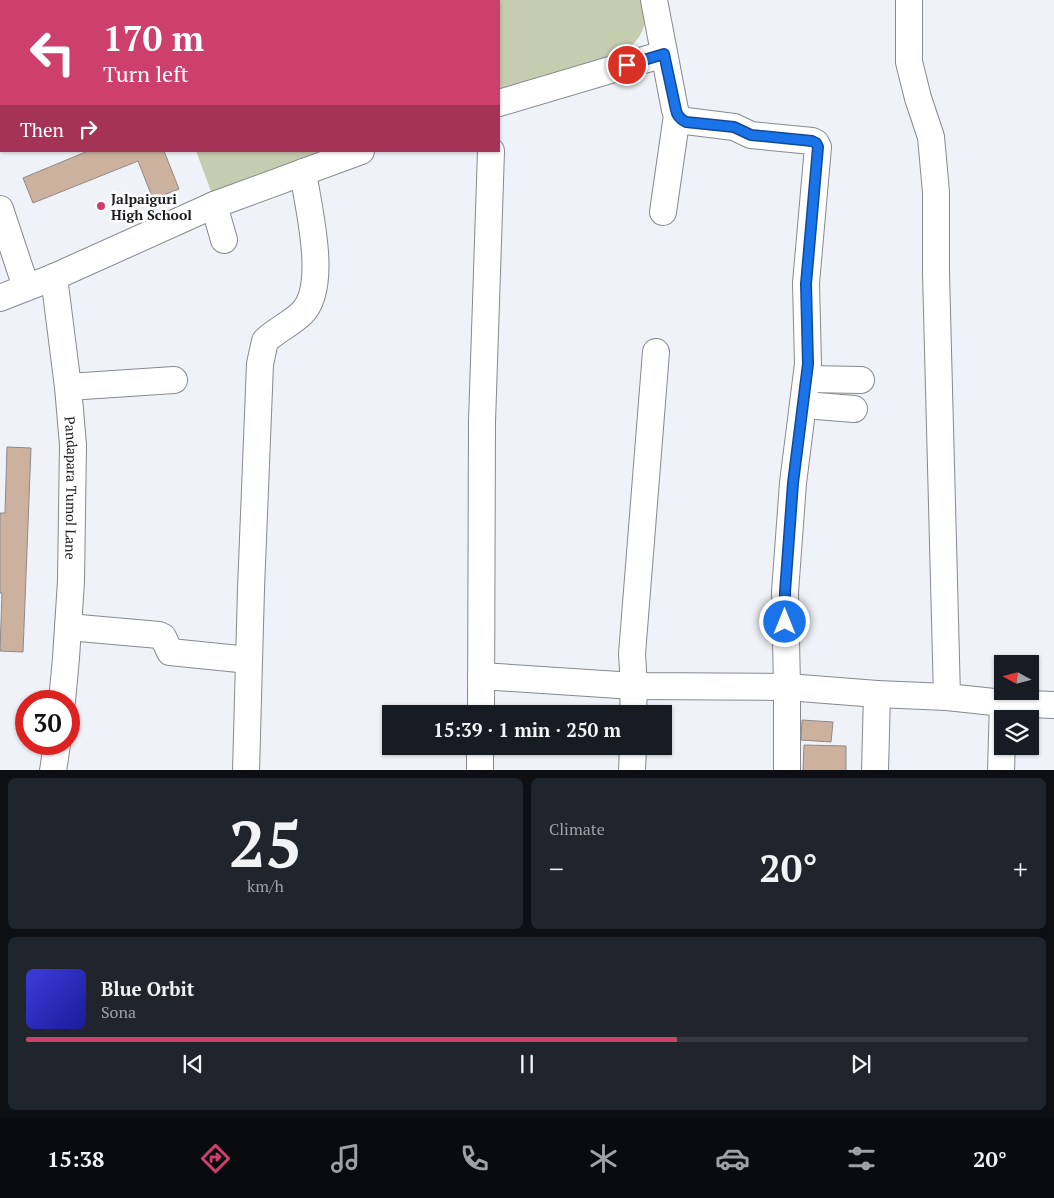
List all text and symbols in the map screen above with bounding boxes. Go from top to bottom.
text: 170 m [103,15,204,61]
icon: left [20,20,85,85]
pin [606,44,648,86]
icon: arrive [613,51,641,79]
text: Turn left [103,59,189,88]
icon: right [74,115,102,143]
text: Then [20,117,64,142]
place label: Jalpaiguri High School [111,189,192,224]
marker: Jalpaiguri High School [95,200,107,212]
street label: Pandapara Tumol Lane [61,415,83,560]
position arrow [758,595,810,647]
north arrow [994,655,1039,700]
map controls [994,655,1039,755]
speed limit sign: 30 [15,690,80,755]
button: layers [994,710,1039,755]
text: 15:39 · 1 min · 250 m [433,717,621,742]
text: 25 [229,799,302,886]
text: Climate [549,818,605,840]
text: 20° [759,843,818,893]
text: − [549,850,564,887]
text: + [1013,850,1028,887]
text: km/h [247,875,284,897]
text: Blue Orbit [101,976,194,1001]
text: Sona [101,1001,136,1023]
icon: previous [179,1050,207,1078]
icon: pause [513,1050,541,1078]
icon: next [847,1050,875,1078]
icon: directions [198,1141,233,1176]
icon: music [328,1141,363,1176]
icon: phone [457,1141,492,1176]
icon: climate [586,1141,621,1176]
icon: car [715,1141,750,1176]
icon: filters [844,1141,879,1176]
text: 15:38 [47,1144,104,1173]
text: 20° [973,1144,1007,1173]

